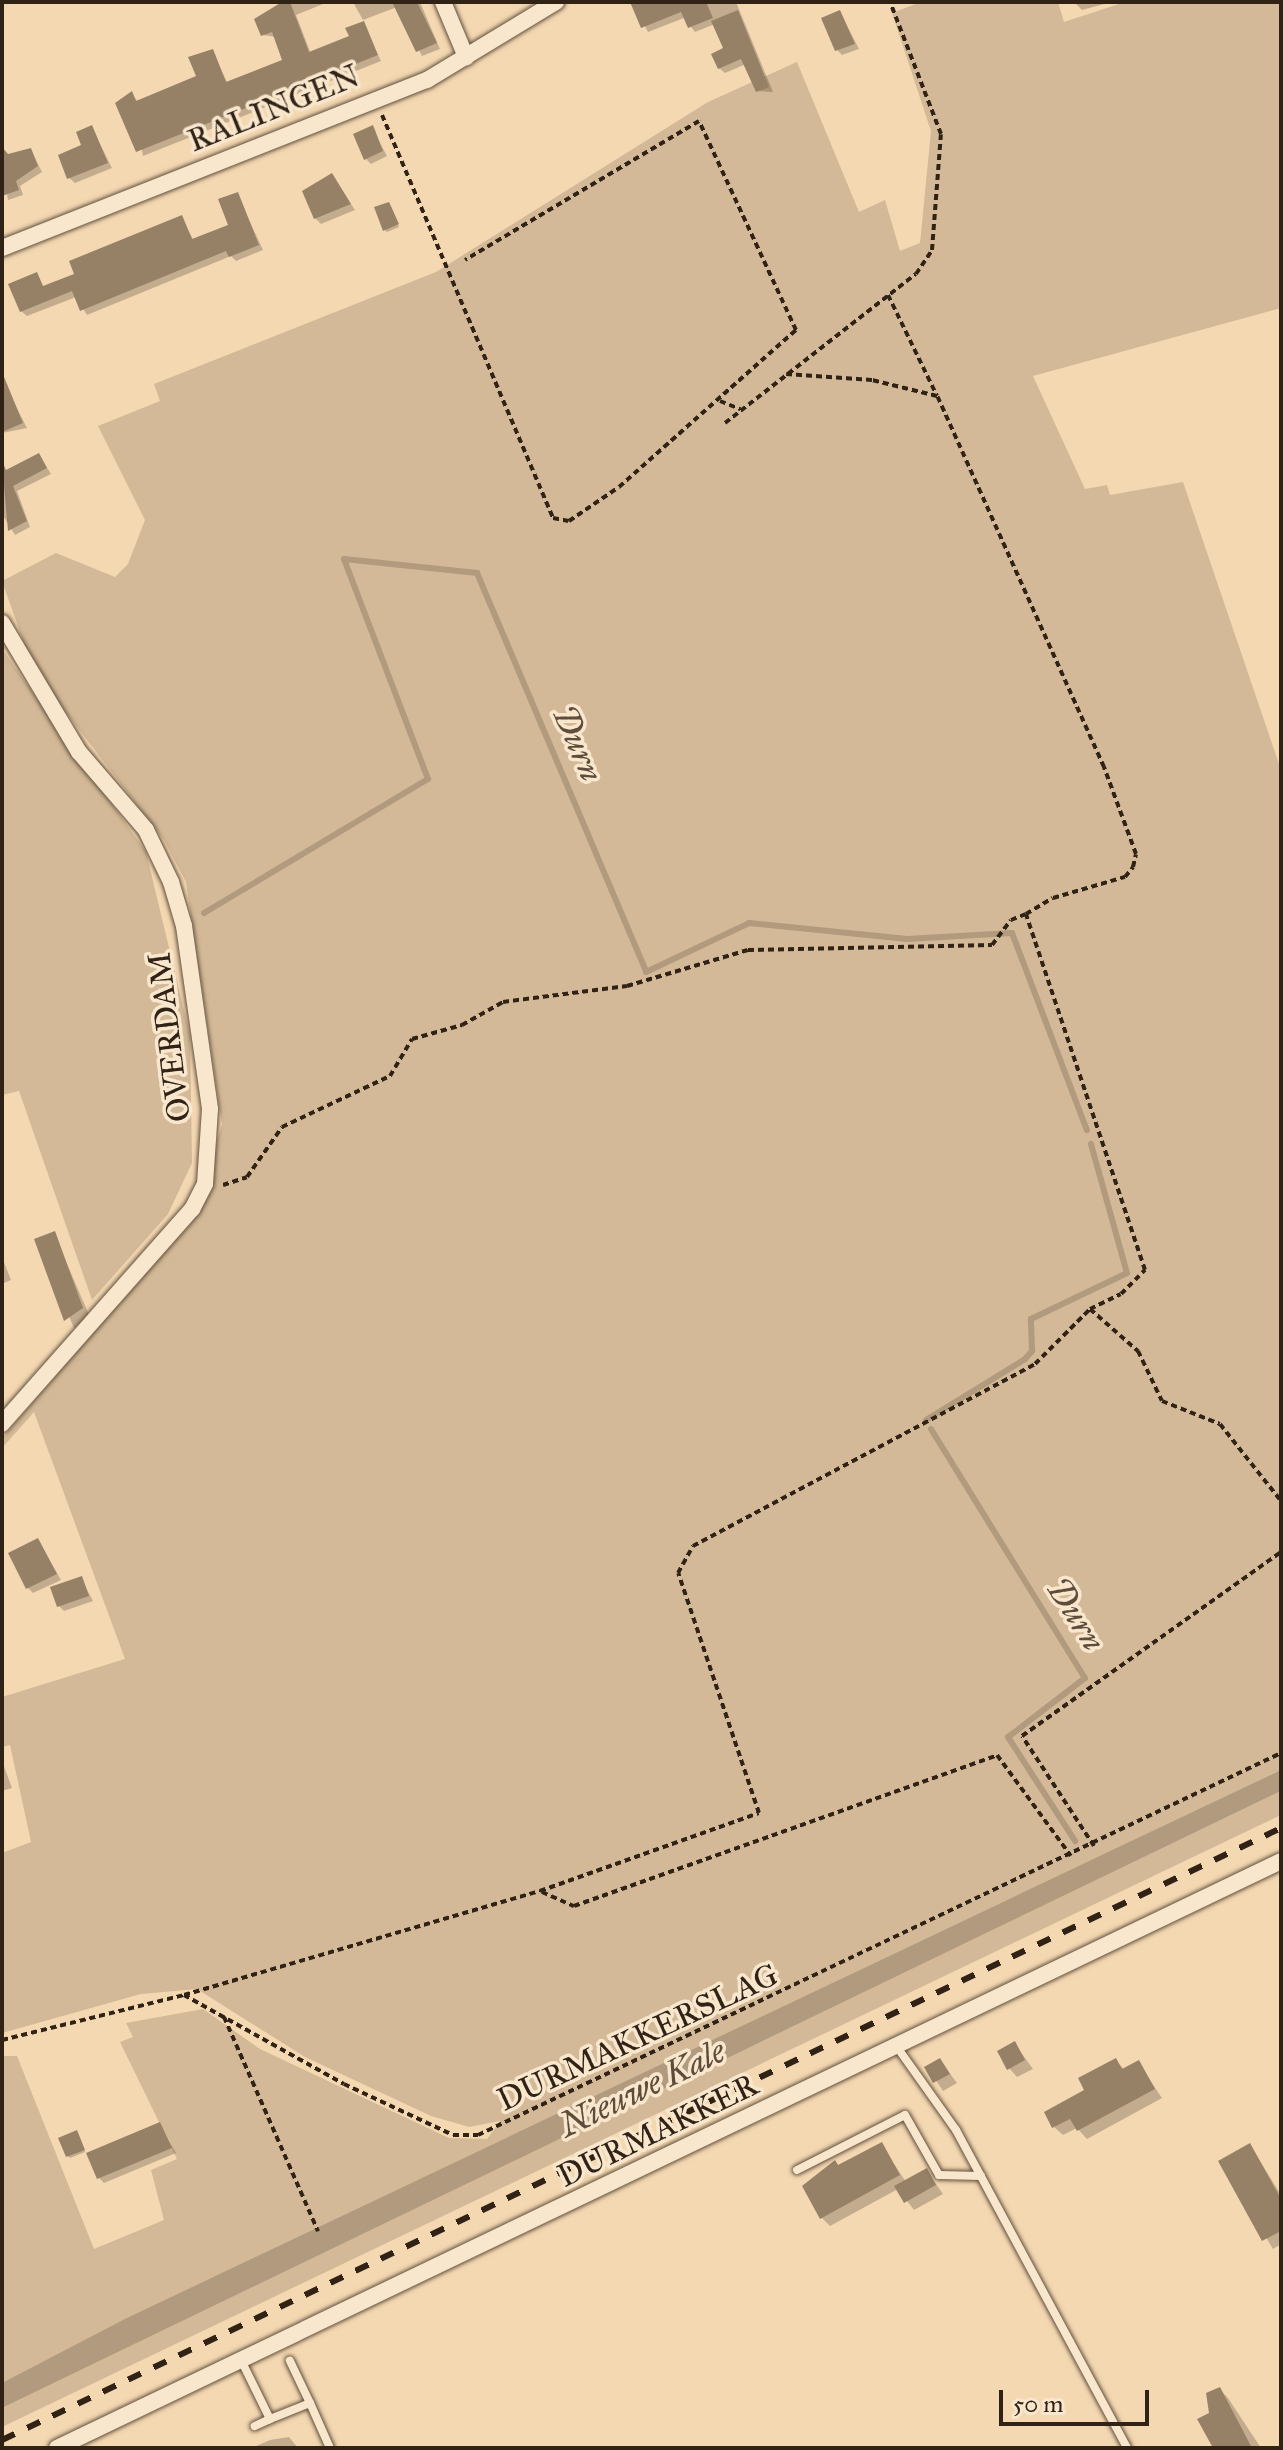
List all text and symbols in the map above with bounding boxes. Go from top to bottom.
street label: RALINGEN [183,57,365,161]
water label: Durn [544,699,612,787]
street label: OVERDAM [141,950,199,1124]
water label: Durn [1038,1570,1114,1658]
street label: DURMAKKERSLAG [492,1956,784,2120]
water label: Nieuwe Kale [552,2030,732,2146]
street label: DURMAKKER [552,2066,764,2196]
scale bar [1003,2374,1153,2424]
text: 50 m [1013,2389,1063,2419]

